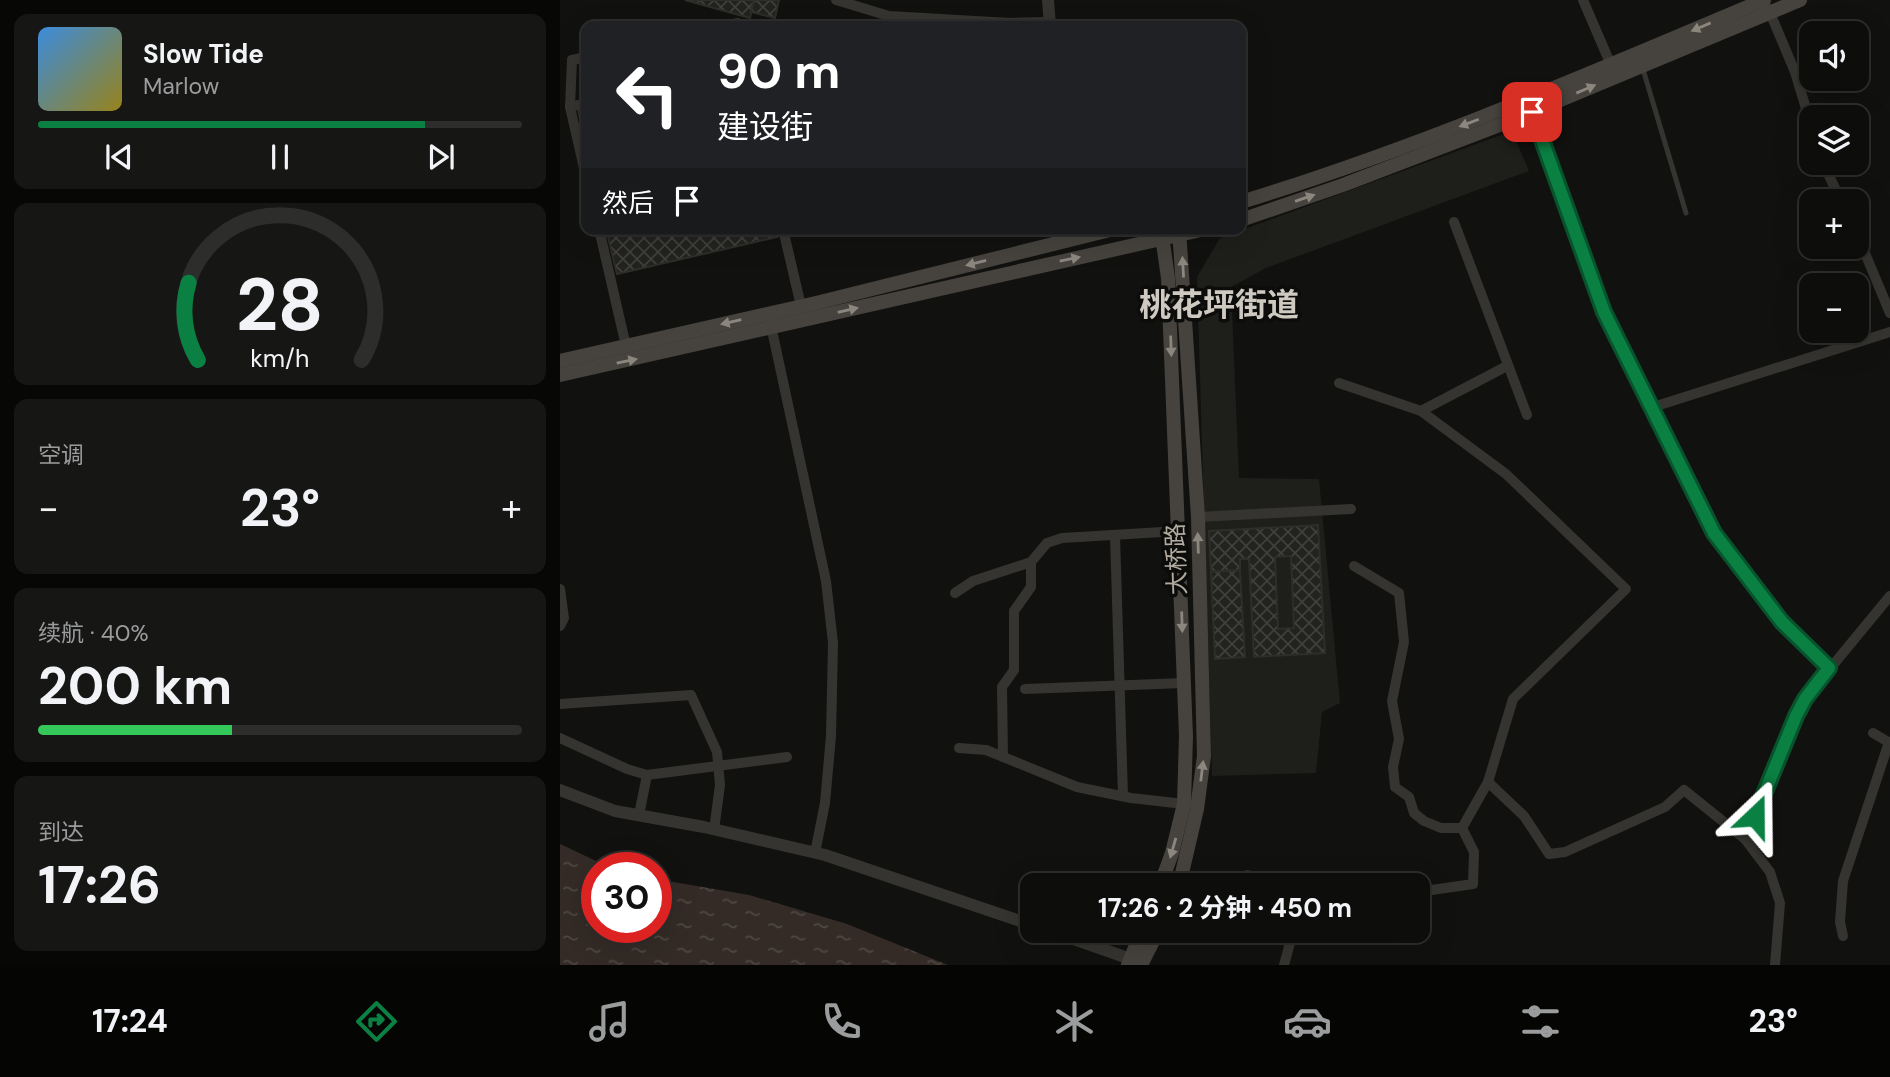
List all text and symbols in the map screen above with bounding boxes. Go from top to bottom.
one-way arrow [1691,21,1712,32]
map controls [1799,21,1869,343]
button: sound [1799,21,1869,91]
text: Slow Tide [143,37,264,71]
text: 90 m [717,39,840,103]
icon: left [602,49,693,140]
text: Marlow [143,71,219,101]
pin [1502,82,1562,142]
one-way arrow [1576,84,1597,95]
icon: arrive [1513,93,1551,131]
button: layers [1799,105,1869,175]
text: 建设街 [717,106,813,148]
one-way arrow [1458,118,1479,129]
icon: previous [100,138,138,176]
icon: pause [261,138,299,176]
icon: next [422,138,460,176]
icon: arrive [668,182,706,220]
text: 然后 [602,186,654,220]
button: + [1799,189,1869,259]
one-way arrow [1295,192,1316,203]
one-way arrow [1059,253,1081,264]
one-way arrow [1177,256,1188,278]
text: 28 [236,258,324,353]
one-way arrow [965,258,987,269]
button: − [1799,273,1869,343]
district label: 桃花坪街道 [1139,284,1299,326]
one-way arrow [838,304,860,315]
one-way arrow [720,317,742,328]
one-way arrow [1165,335,1176,357]
text: km/h [250,342,310,375]
one-way arrow [616,355,638,366]
text: 空调 [38,440,84,470]
text: 23° [240,474,320,542]
text: − [38,483,59,533]
text: + [501,483,522,533]
street label: 大桥路 [1159,522,1193,596]
one-way arrow [1193,532,1204,554]
one-way arrow [1176,611,1187,633]
text: 续航 · 40% [38,618,149,648]
text: 200 km [38,652,232,720]
one-way arrow [1197,760,1208,782]
position arrow [1718,779,1792,853]
text: 到达 [38,817,84,847]
one-way arrow [1167,837,1178,859]
text: 17:26 [38,851,161,919]
speed limit sign: 30 [581,852,672,943]
text: 17:26 · 2 分钟 · 450 m [1098,891,1352,925]
icon: directions [352,997,401,1046]
icon: music [585,997,634,1046]
icon: phone [817,997,866,1046]
icon: climate [1050,997,1099,1046]
icon: car [1283,997,1332,1046]
icon: filters [1516,997,1565,1046]
text: 17:24 [92,1000,168,1042]
text: 23° [1749,1000,1798,1042]

